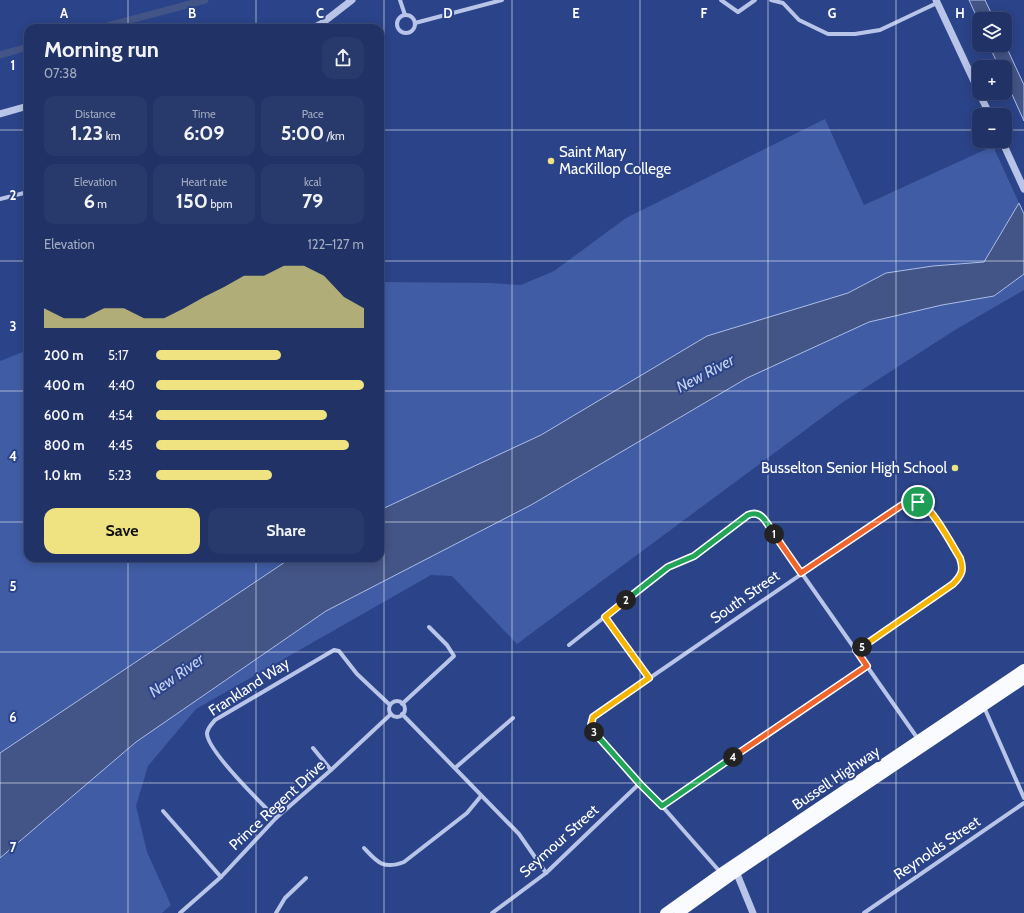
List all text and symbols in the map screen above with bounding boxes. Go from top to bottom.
text: A [60,5,69,21]
text: B [188,5,196,21]
text: C [316,5,324,21]
text: D [443,5,453,21]
text: E [572,5,580,21]
text: F [701,5,708,21]
text: G [828,5,837,21]
text: H [955,5,965,21]
map controls [972,12,1012,148]
button: layers [972,12,1012,52]
text: Morning run [44,36,159,63]
button: share [322,37,364,79]
text: 1 [11,57,15,73]
button: + [972,60,1012,100]
text: 07:38 [44,65,77,81]
text: Distance [75,107,116,121]
text: Time [192,107,216,121]
text: Pace [302,107,324,121]
button: − [972,108,1012,148]
text: 1.23 [70,121,103,145]
text: 6:09 [183,121,225,145]
text: 5:00 [281,121,324,145]
text: km [103,129,120,143]
text: /km [324,129,345,143]
place label: Saint Mary MacKillop College [559,143,671,178]
marker: Saint Mary MacKillop College [546,156,556,166]
text: Elevation [74,175,117,189]
text: Heart rate [181,175,227,189]
text: kcal [304,175,321,189]
text: 2 [10,187,17,203]
text: 6 [84,189,95,213]
text: 150 [176,189,208,213]
text: 79 [302,189,323,213]
text: m [95,197,107,211]
text: bpm [208,197,232,211]
text: Elevation [44,236,95,252]
text: 122–127 m [308,236,364,252]
text: 3 [9,318,17,334]
text: 200 m [44,347,83,363]
text: 5:17 [108,347,129,363]
water label: New River [673,350,738,397]
text: 400 m [44,377,85,393]
text: 4:40 [108,377,135,393]
text: 600 m [44,407,84,423]
text: 4:54 [108,407,133,423]
text: 800 m [44,437,84,453]
text: 4:45 [108,437,133,453]
text: 4 [9,448,17,464]
place label: Busselton Senior High School [761,459,947,477]
marker: Busselton Senior High School [950,463,960,473]
text: 1.0 km [44,467,81,483]
text: 5:23 [108,467,132,483]
pin [901,485,935,519]
icon: arrive [907,491,929,513]
button: Save [44,508,200,554]
button: Share [208,508,364,554]
pin: 1 [764,524,784,544]
text: 1 [772,527,776,541]
street label: South Street [707,567,783,627]
text: 5 [10,578,17,594]
pin: 2 [616,590,636,610]
text: 2 [623,593,629,607]
pin: 5 [852,637,872,657]
text: 5 [859,640,865,654]
water label: New River [145,649,208,701]
street label: Frankland Way [205,654,293,720]
text: 6 [9,709,17,725]
pin: 3 [584,722,604,742]
text: 3 [591,725,597,739]
street label: Bussell Highway [789,742,884,814]
pin: 4 [723,747,743,767]
text: 4 [730,750,736,764]
street label: Prince Regent Drive [225,756,329,854]
street label: Seymour Street [516,801,602,881]
street label: Reynolds Street [890,812,984,884]
text: 7 [10,839,17,855]

